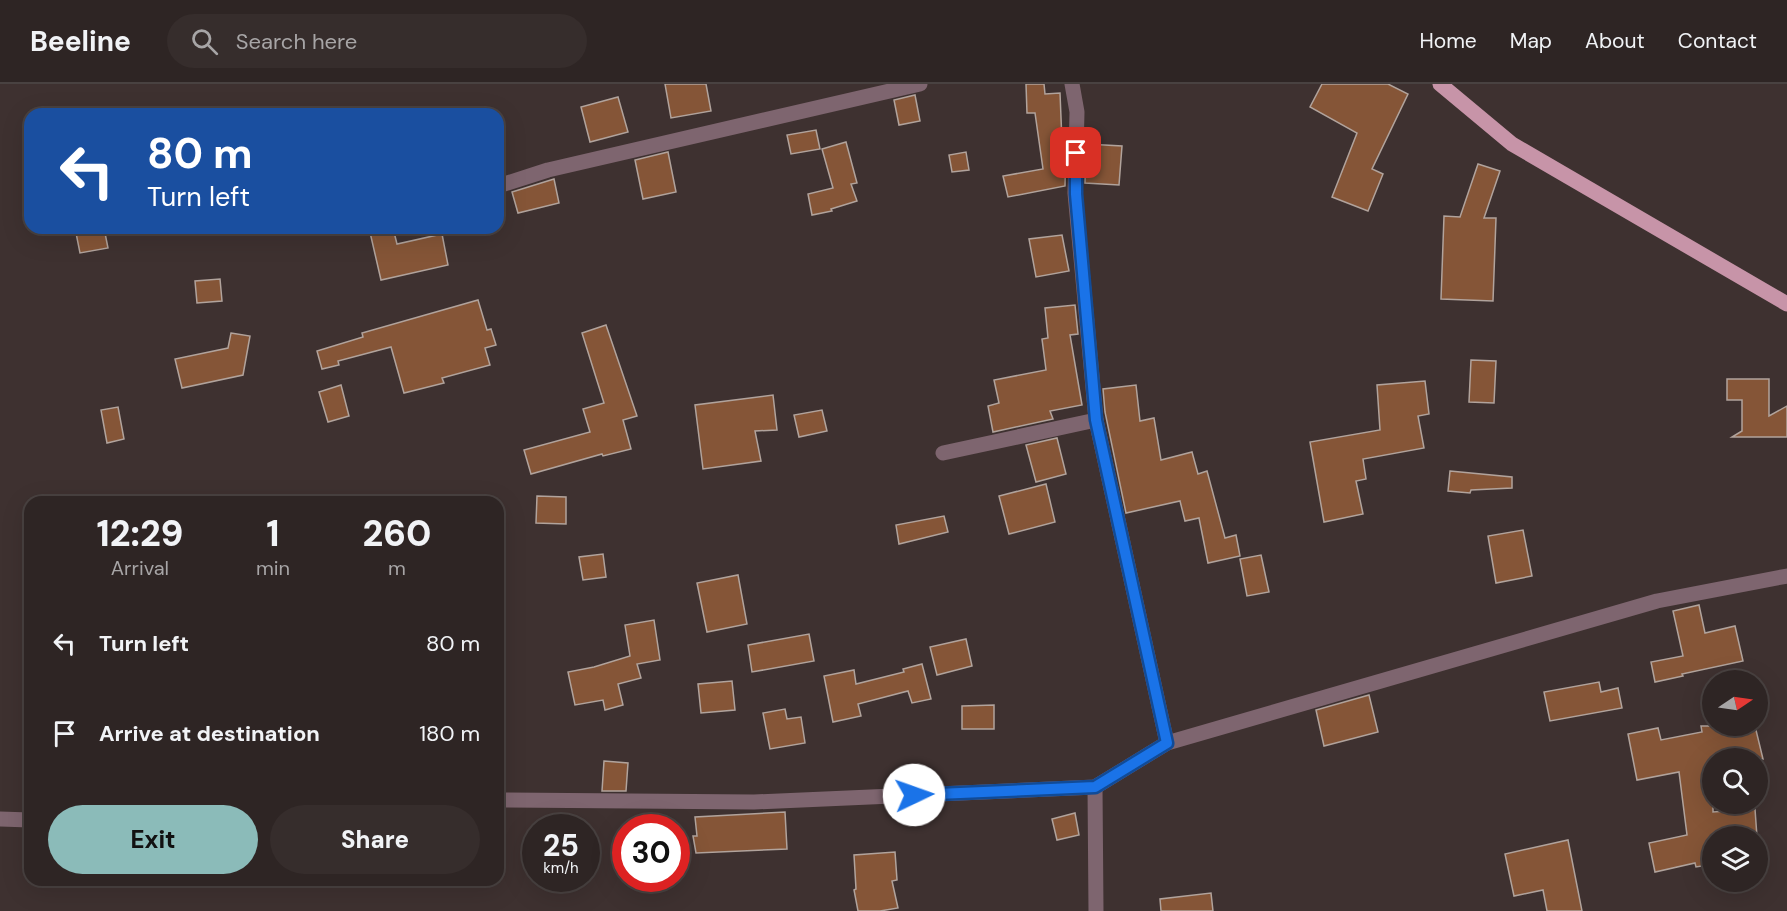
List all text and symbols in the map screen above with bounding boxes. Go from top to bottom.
search box [167,14,587,68]
text: Beeline [30,23,131,60]
icon: search [188,25,221,58]
text: Search here [236,27,357,56]
text: Home [1419,27,1477,55]
text: Map [1510,27,1552,55]
text: About [1585,27,1645,55]
text: Contact [1678,27,1757,55]
text: 80 m [147,126,253,181]
pin [1050,127,1101,178]
icon: left [48,132,126,210]
icon: arrive [1059,136,1092,169]
text: Turn left [147,179,250,214]
text: 12:29 [96,510,183,557]
text: 1 [266,510,280,557]
text: 260 [362,510,432,557]
text: Arrival [111,555,169,581]
text: min [256,555,290,581]
text: m [388,555,406,581]
icon: left [48,627,81,660]
text: Turn left [99,629,189,658]
text: 80 m [426,629,480,658]
north arrow [1702,670,1768,736]
map controls [1702,670,1768,892]
icon: arrive [48,717,81,750]
text: Arrive at destination [99,719,320,748]
text: 180 m [419,719,480,748]
button: search [1702,748,1768,814]
position arrow [882,763,946,827]
button: Exit [48,805,258,874]
button: Share [270,805,480,874]
speed limit sign: 30 [612,814,690,892]
text: 25 [543,826,579,865]
button: layers [1702,826,1768,892]
text: km/h [543,858,579,878]

